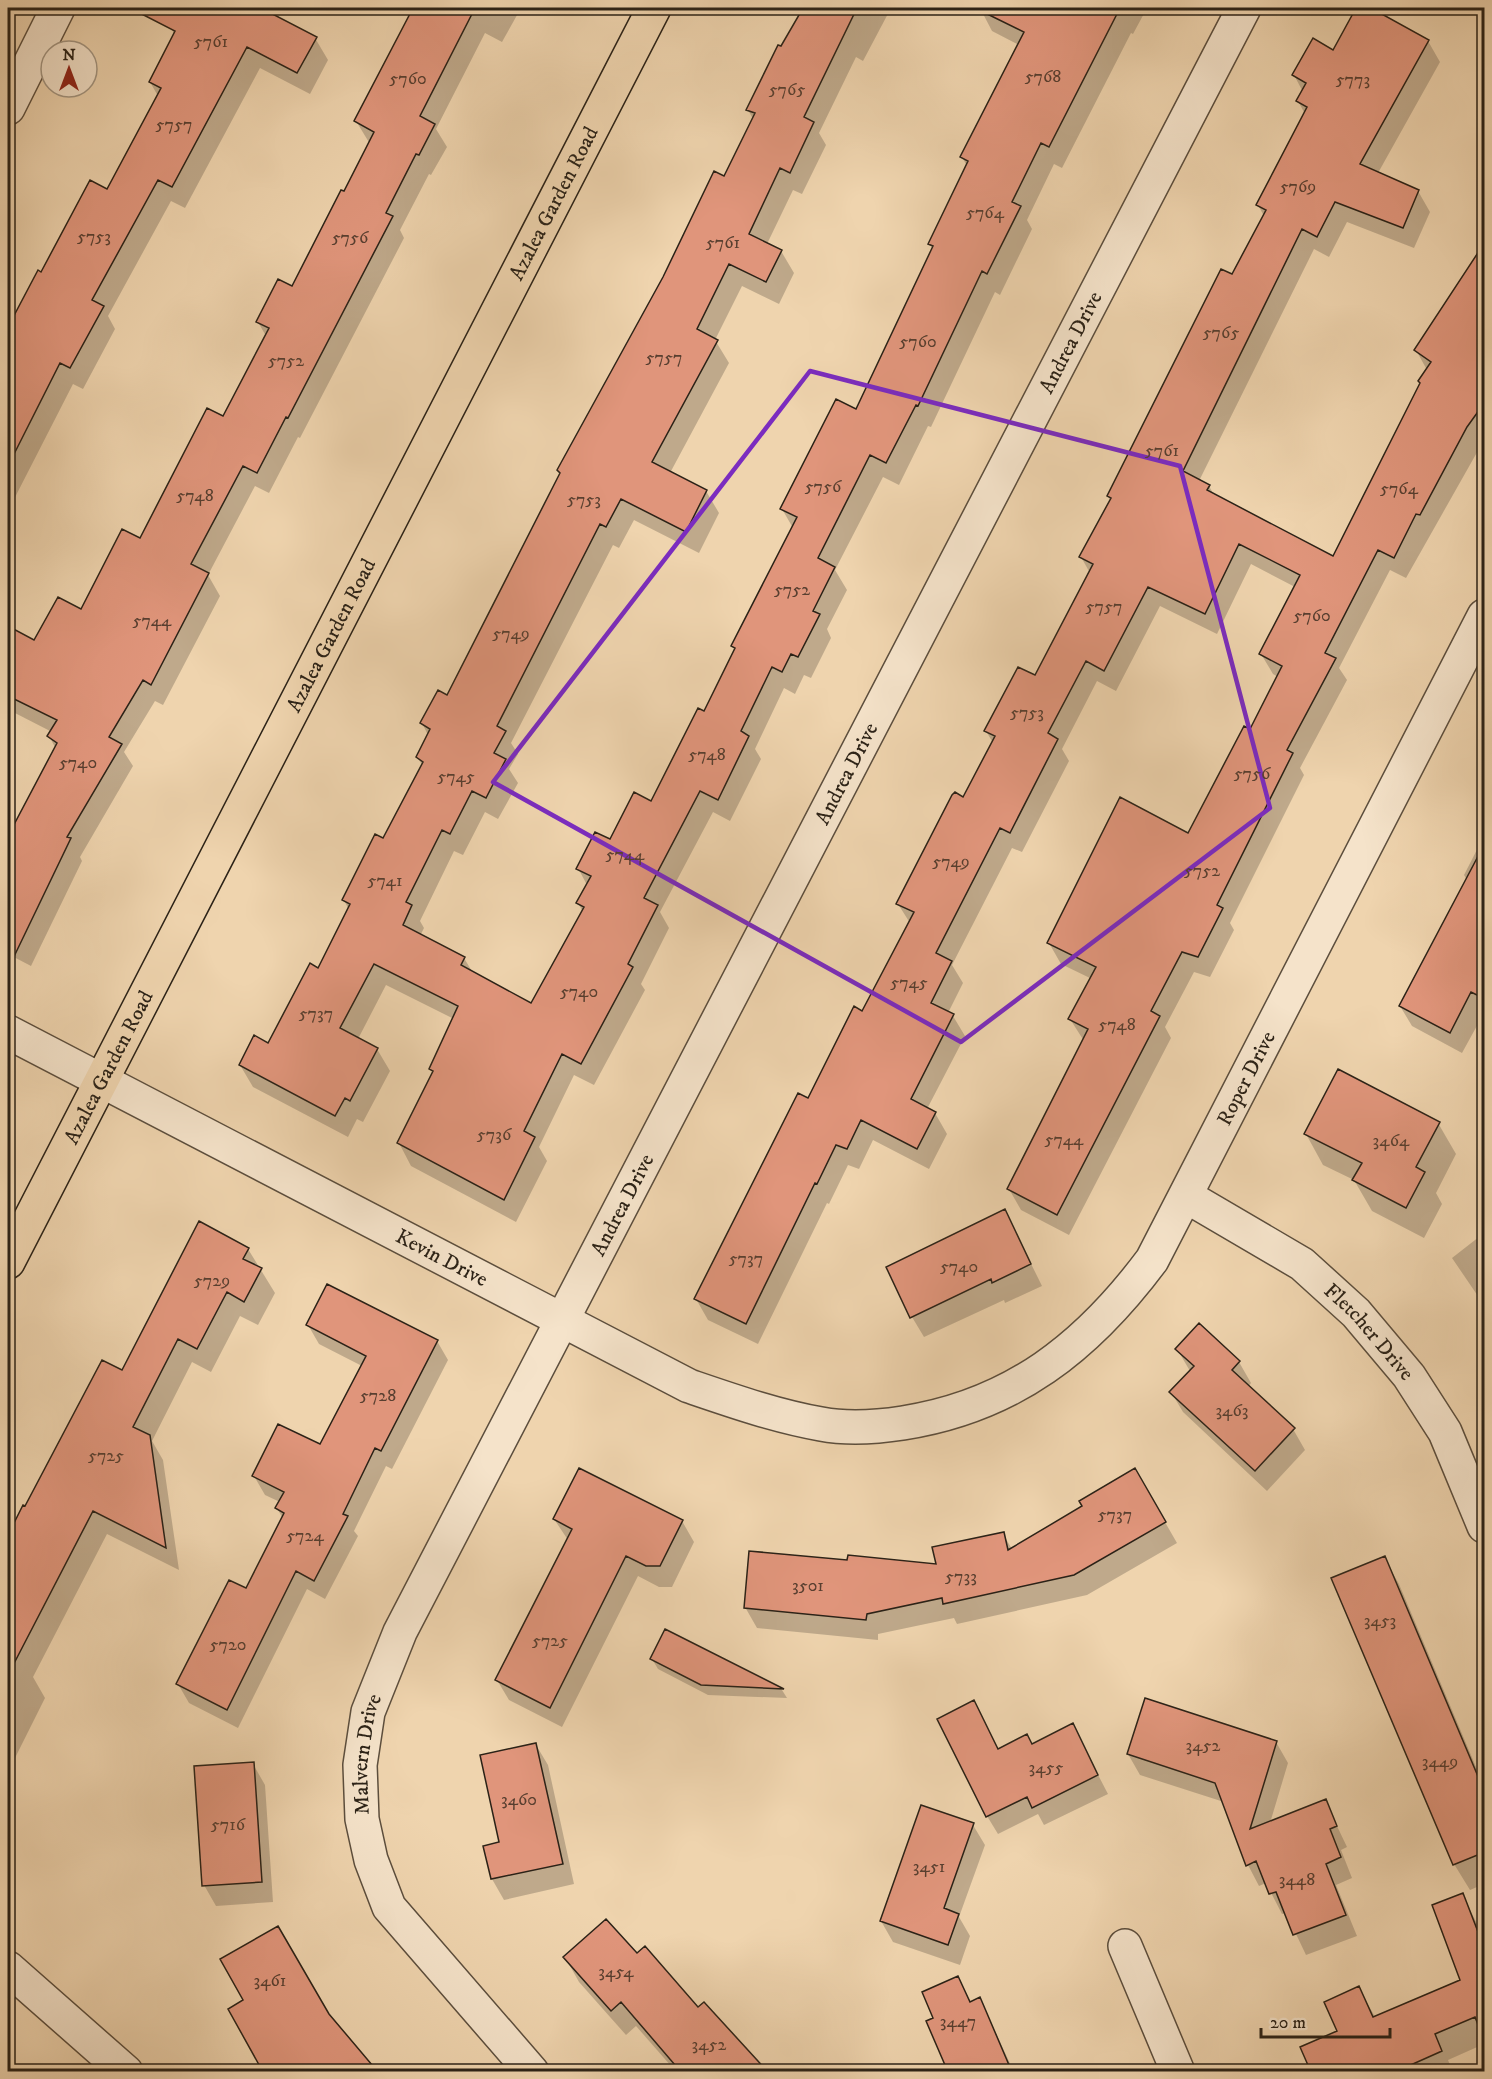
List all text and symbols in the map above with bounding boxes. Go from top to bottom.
house number: 5761 [194,31,228,53]
north arrow [39,39,99,99]
text: N [62,45,76,65]
house number: 5768 [1025,66,1061,88]
house number: 5760 [389,68,427,90]
house number: 5773 [1336,69,1370,91]
house number: 5765 [769,79,805,101]
house number: 5757 [156,114,192,136]
street label: Azalea Garden Road [504,122,605,285]
house number: 5769 [1280,176,1316,198]
house number: 5764 [966,202,1005,224]
house number: 5753 [77,226,111,248]
house number: 5756 [332,227,369,249]
house number: 5761 [706,232,740,254]
street label: Andrea Drive [1034,287,1109,398]
house number: 5765 [1203,322,1239,344]
house number: 5760 [899,331,937,353]
house number: 5757 [646,347,682,369]
house number: 5752 [268,350,304,372]
house number: 5761 [1145,440,1179,462]
house number: 5756 [805,476,842,498]
house number: 5764 [1380,478,1419,500]
house number: 5748 [176,485,214,507]
house number: 5753 [567,489,601,511]
street label: Azalea Garden Road [281,554,382,717]
house number: 5752 [774,579,810,601]
house number: 5757 [1086,596,1122,618]
house number: 5760 [1293,605,1331,627]
house number: 5744 [133,610,172,632]
house number: 5749 [492,623,530,645]
house number: 5753 [1010,702,1044,724]
street label: Andrea Drive [810,718,884,829]
house number: 5748 [688,744,726,766]
house number: 5740 [59,752,97,774]
house number: 5756 [1234,763,1271,785]
house number: 5745 [437,766,475,788]
house number: 5744 [606,844,645,866]
house number: 5749 [932,851,970,873]
house number: 5752 [1184,860,1220,882]
house number: 5741 [367,870,403,892]
house number: 5745 [890,972,928,994]
house number: 5740 [560,981,598,1003]
street label: Azalea Garden Road [59,986,160,1149]
house number: 5737 [299,1003,333,1025]
house number: 5748 [1098,1014,1136,1036]
street label: Roper Drive [1212,1027,1282,1130]
house number: 5736 [477,1124,512,1146]
house number: 5744 [1045,1129,1084,1151]
house number: 3464 [1373,1130,1410,1152]
street label: Andrea Drive [586,1149,660,1261]
street label: Kevin Drive [391,1224,492,1293]
house number: 5737 [729,1248,763,1270]
house number: 5740 [940,1256,978,1278]
house number: 5729 [194,1270,230,1292]
street label: Fletcher Drive [1318,1278,1419,1386]
house number: 5728 [360,1385,396,1407]
house number: 3463 [1215,1400,1249,1422]
house number: 5725 [88,1445,124,1467]
house number: 5737 [1098,1504,1132,1526]
house number: 5724 [286,1525,324,1547]
house number: 5733 [945,1566,977,1588]
house number: 3501 [792,1575,824,1597]
house number: 3453 [1364,1610,1396,1632]
house number: 5725 [532,1630,568,1652]
house number: 5720 [210,1634,246,1656]
street label: Malvern Drive [348,1690,388,1815]
house number: 3452 [1186,1735,1221,1757]
house number: 3449 [1422,1751,1458,1773]
house number: 3455 [1029,1757,1063,1779]
house number: 3460 [501,1789,537,1811]
house number: 5716 [211,1814,246,1836]
house number: 3451 [913,1856,945,1878]
house number: 3448 [1279,1869,1315,1891]
house number: 3454 [598,1961,634,1983]
house number: 3461 [254,1970,286,1992]
scale bar [1261,2001,1390,2039]
house number: 3447 [940,2011,976,2033]
text: 20 m [1270,2012,1306,2034]
house number: 3452 [692,2034,727,2056]

